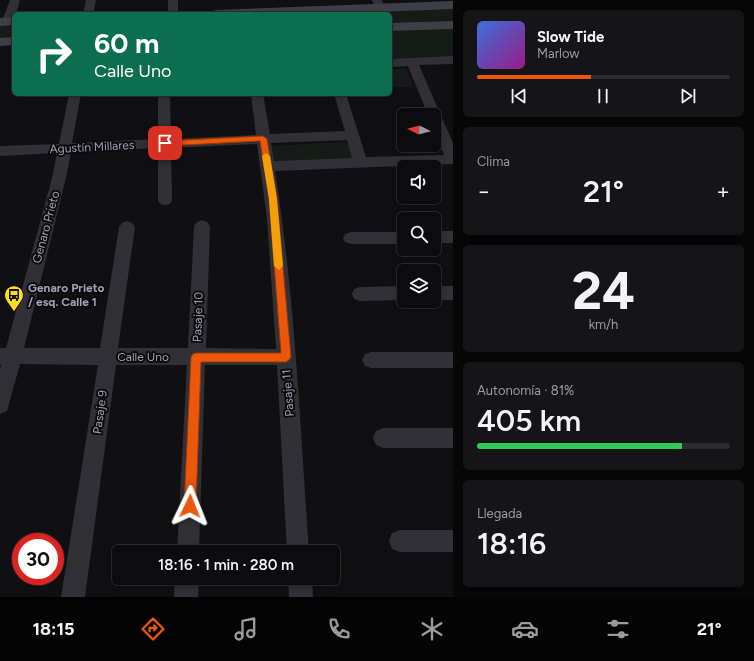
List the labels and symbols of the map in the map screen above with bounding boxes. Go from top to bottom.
north arrow [397,108,441,152]
pin [148,126,182,160]
street label: Agustín Millares [49,138,135,156]
street label: Genaro Prieto [30,189,62,265]
place label: Genaro Prieto / esq. Calle 1 [28,281,104,309]
bus stop icon: Genaro Prieto / esq. Calle 1 [3,284,25,312]
street label: Pasaje 10 [190,291,206,342]
street label: Calle Uno [117,350,169,364]
street label: Pasaje 11 [279,369,297,417]
street label: Pasaje 9 [90,389,110,435]
position arrow [169,485,211,527]
speed limit sign: 30 [12,533,64,585]

